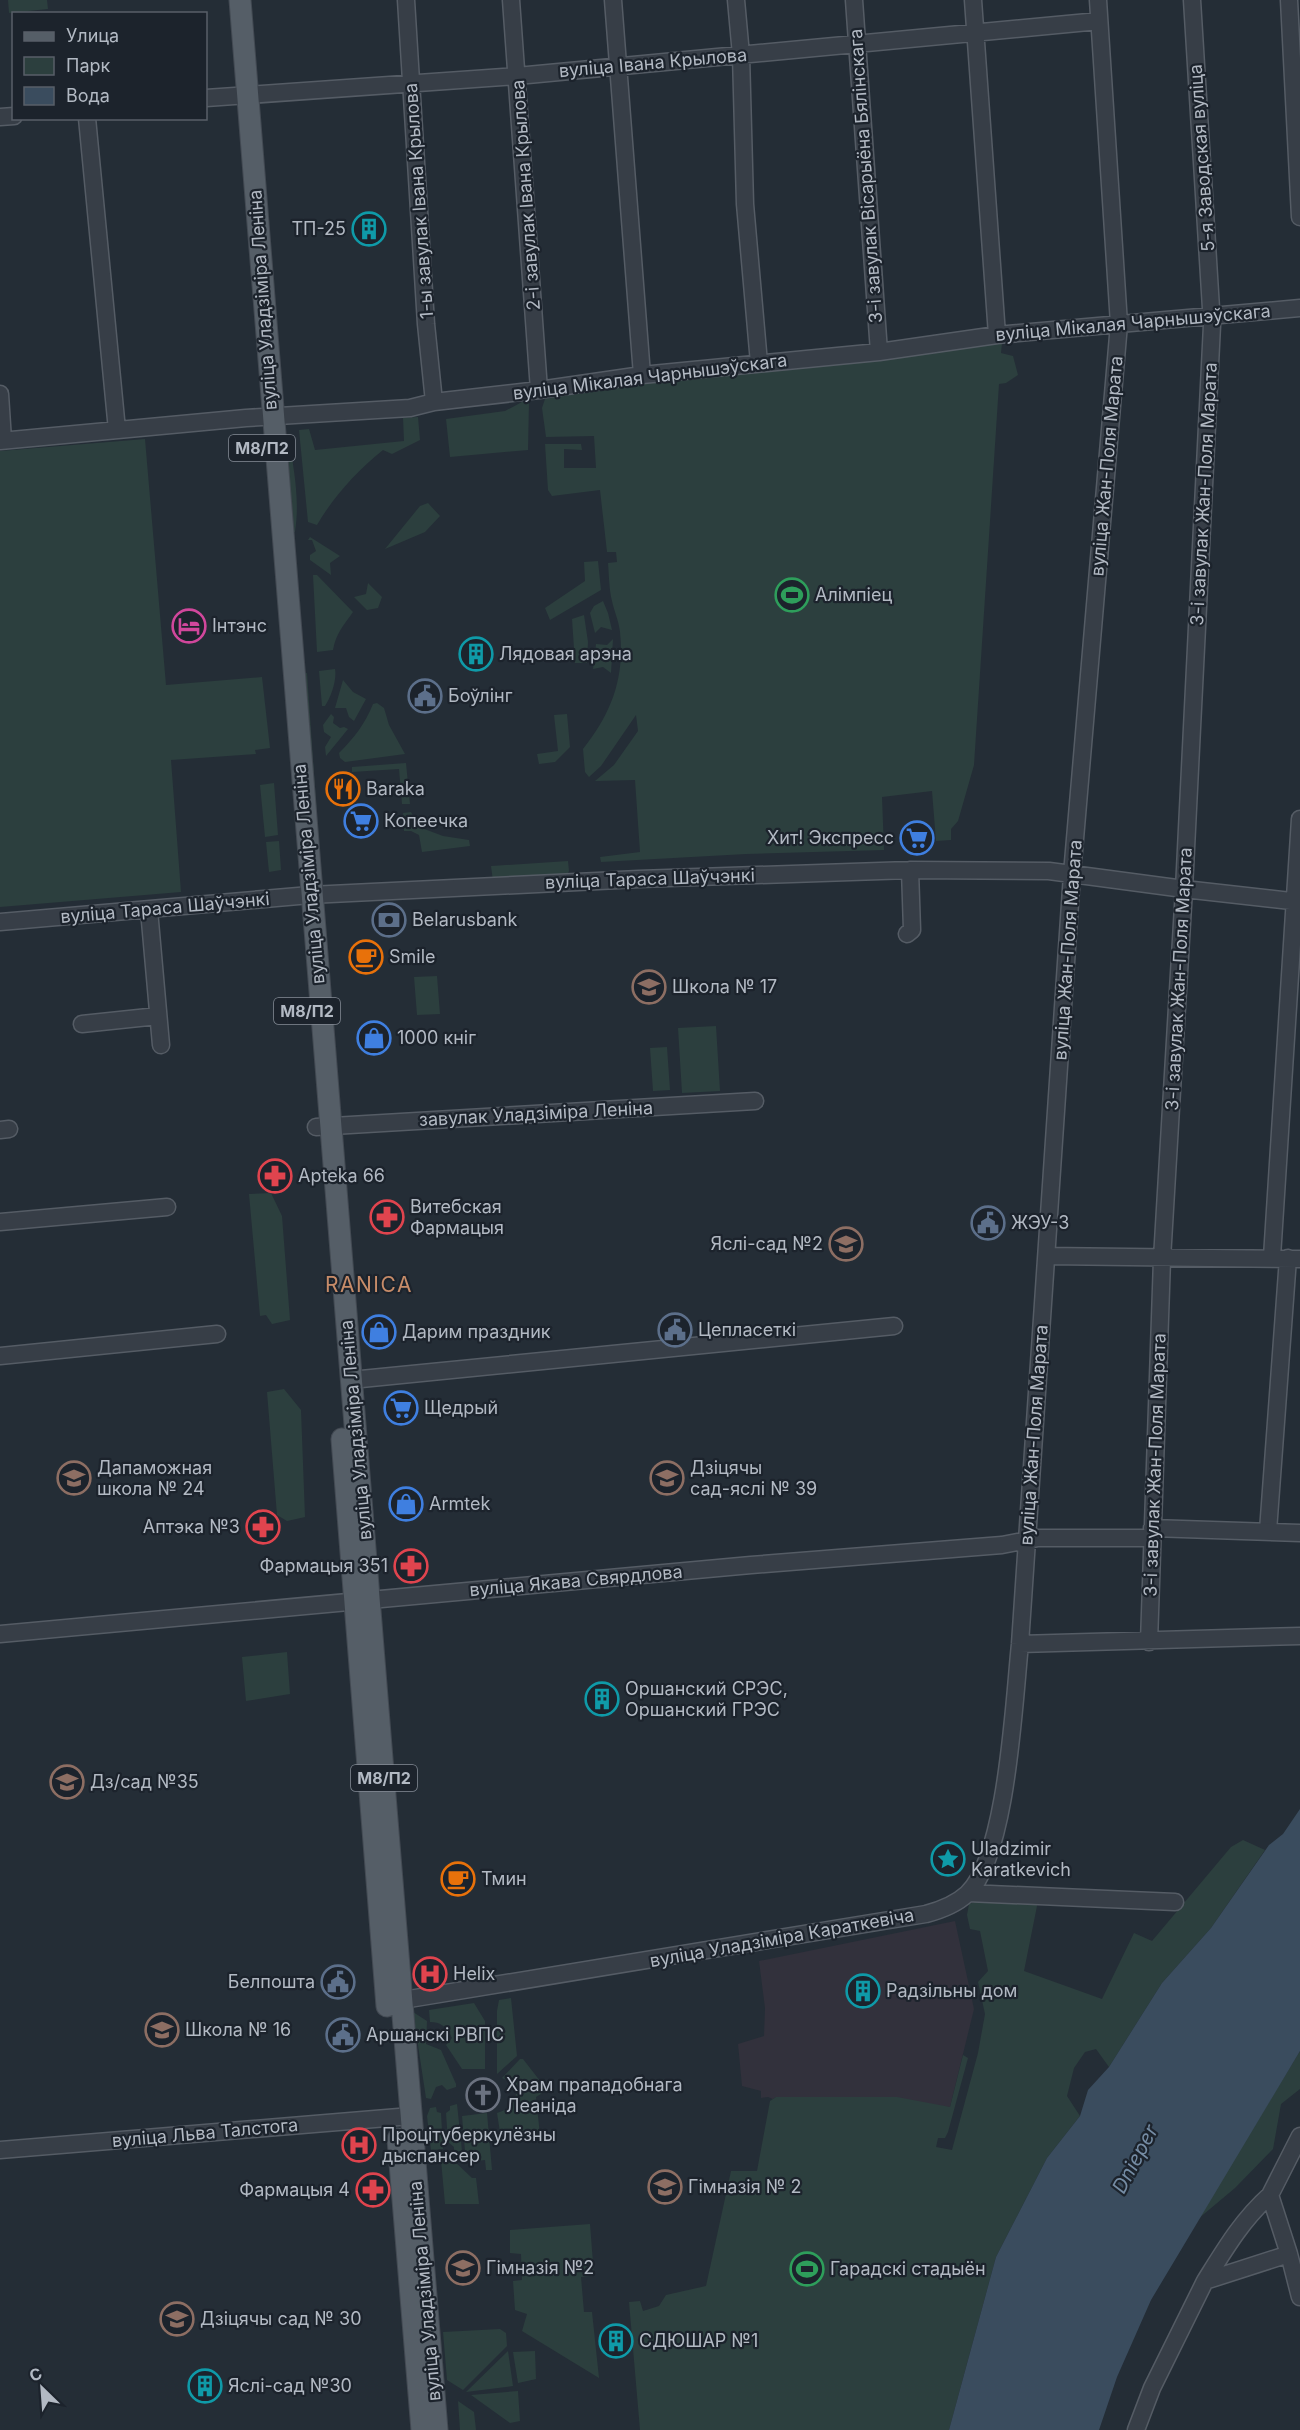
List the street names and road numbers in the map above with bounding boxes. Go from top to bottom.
street label: 3-і завулак Вісарыёна Бялінскага [845,28,886,324]
street label: вуліца Івана Крылова [558,44,748,81]
street label: 5-я Заводская вуліца [1184,64,1219,253]
street label: 2-і завулак Івана Крылова [507,79,544,311]
street label: 1-ы завулак Івана Крылова [400,82,437,320]
street label: вуліца Уладзіміра Леніна [244,189,281,411]
street label: вуліца Мікалая Чарнышэўскага [994,300,1271,345]
street label: вуліца Мікалая Чарнышэўскага [512,349,788,404]
street label: вуліца Жан-Поля Марата [1086,355,1127,577]
street label: 3-і завулак Жан-Поля Марата [1186,362,1221,626]
road number: М8/П2 [229,435,295,461]
street label: вуліца Уладзіміра Леніна [288,763,329,985]
street label: вуліца Жан-Поля Марата [1049,839,1086,1061]
street label: 3-і завулак Жан-Поля Марата [1161,847,1196,1111]
street label: вуліца Тараса Шаўчэнкі [545,864,755,893]
street label: вуліца Тараса Шаўчэнкі [59,888,270,927]
road number: М8/П2 [274,998,340,1024]
street label: завулак Уладзіміра Леніна [418,1097,654,1130]
street label: вуліца Уладзіміра Леніна [335,1319,376,1541]
street label: вуліца Жан-Поля Марата [1015,1324,1052,1546]
street label: 3-і завулак Жан-Поля Марата [1139,1333,1170,1597]
street label: вуліца Якава Свярдлова [468,1561,683,1600]
road number: М8/П2 [351,1765,417,1791]
street label: вуліца Уладзіміра Караткевіча [648,1904,916,1971]
street label: вуліца Льва Талстога [111,2114,299,2151]
street label: вуліца Уладзіміра Леніна [404,2180,445,2402]

